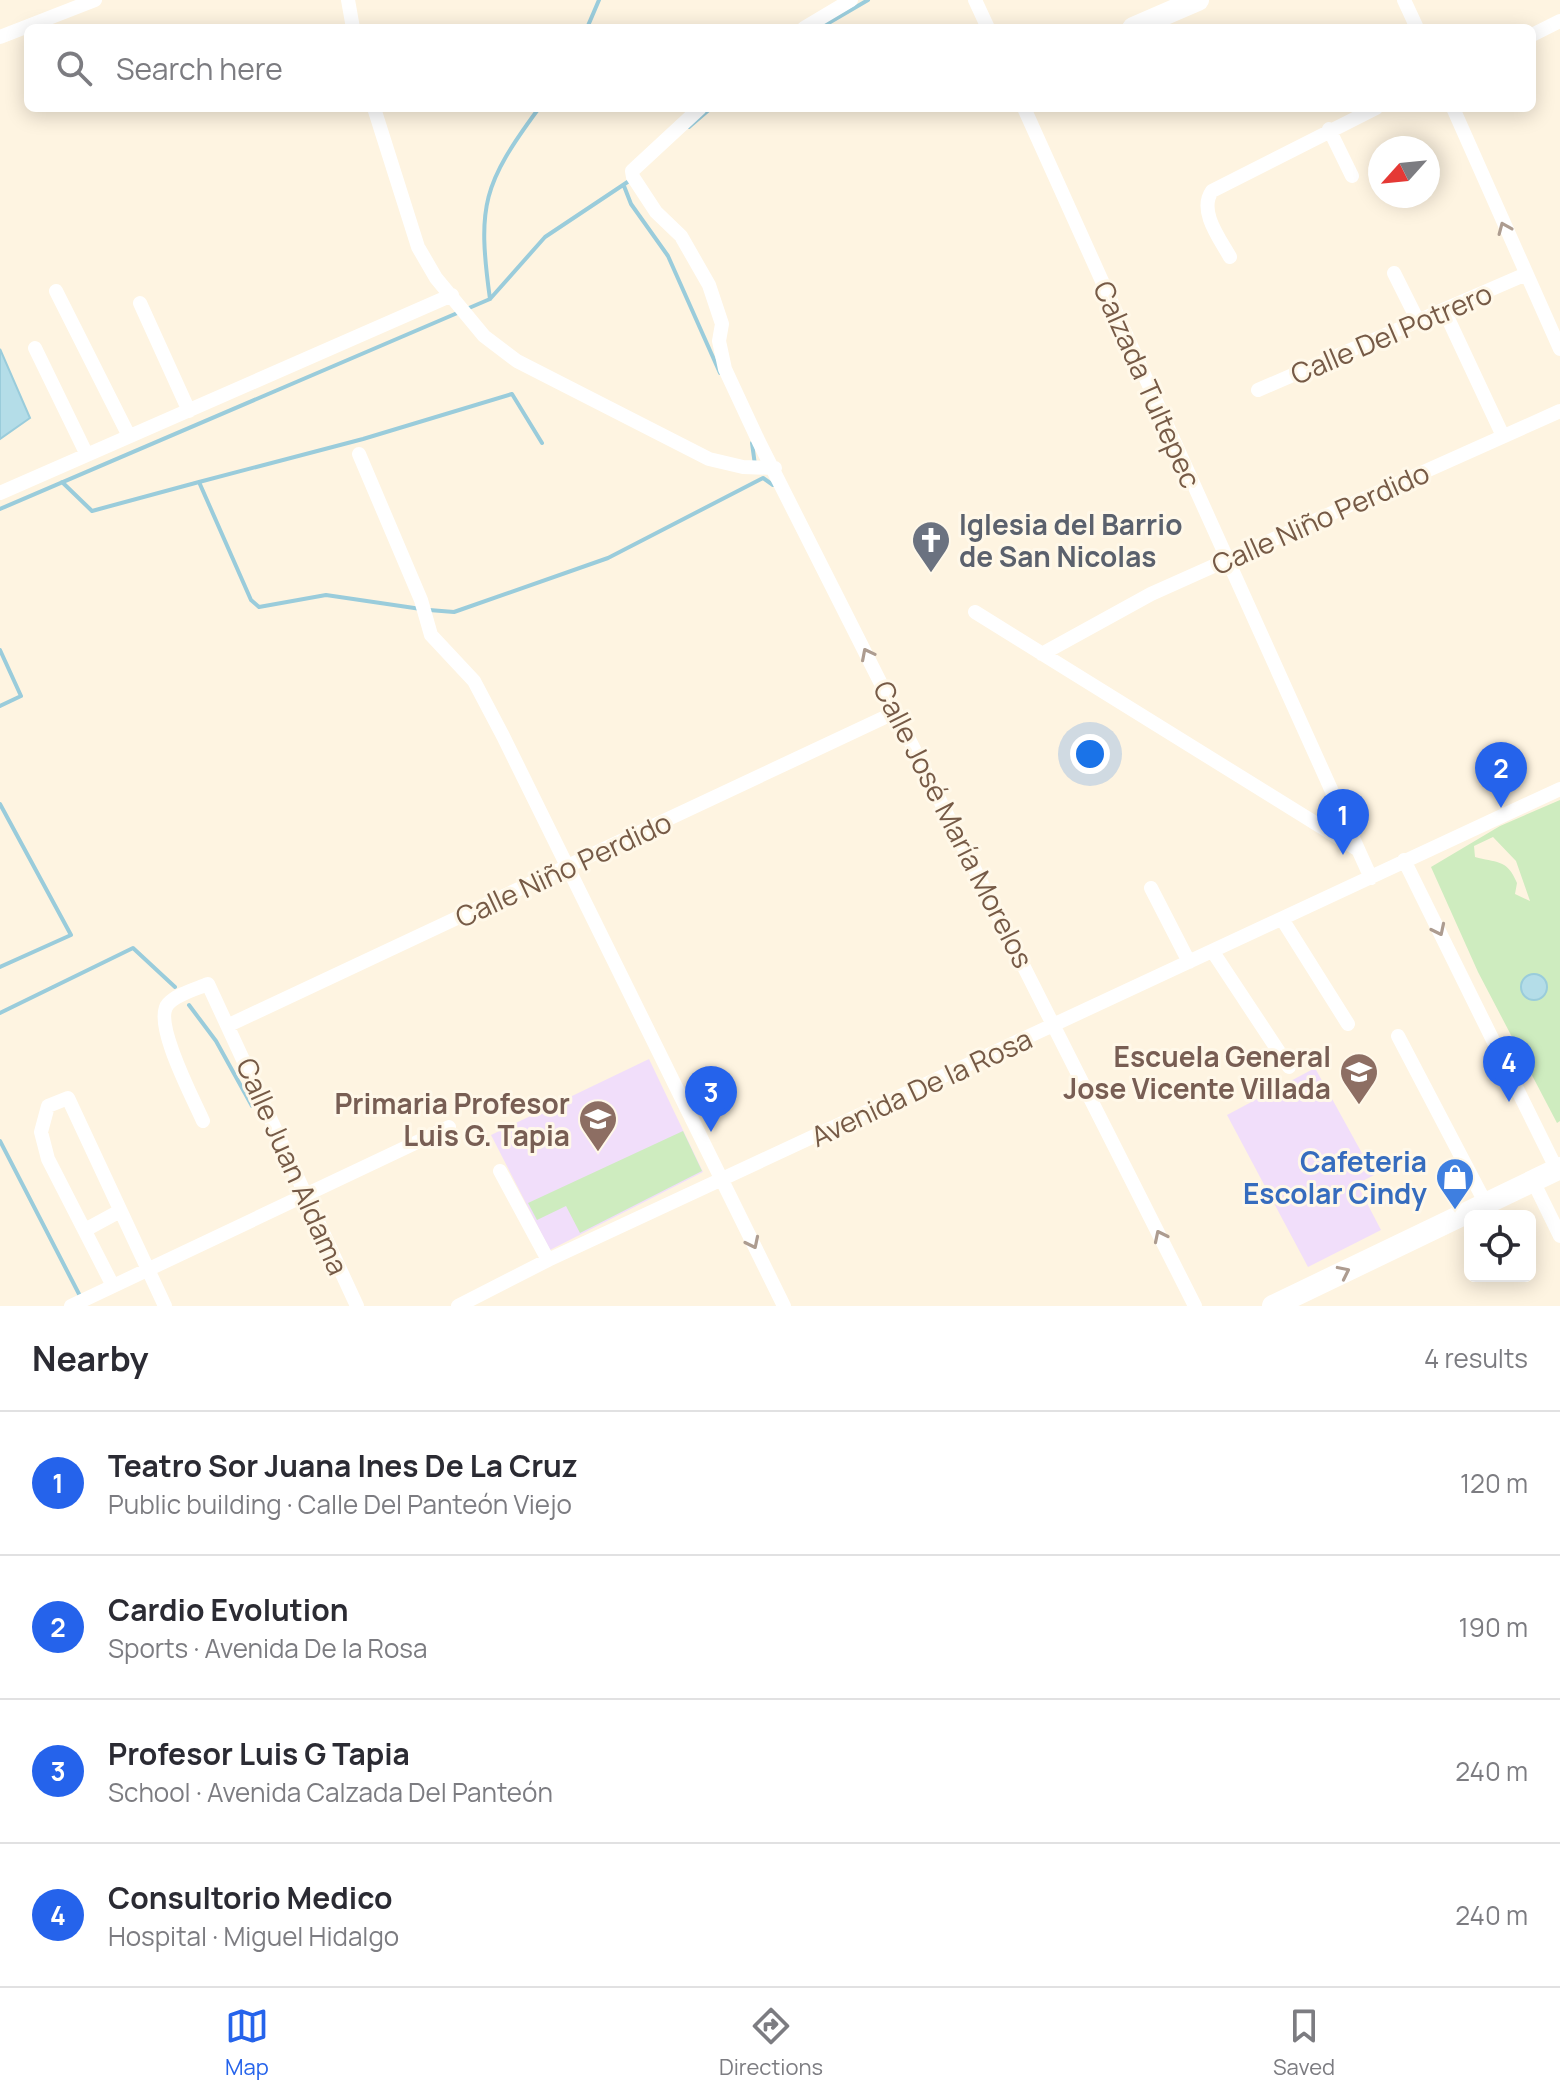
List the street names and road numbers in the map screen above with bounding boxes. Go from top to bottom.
street label: Calle Del Potrero [1285,273,1497,393]
street label: Calzada Tultepec [1085,274,1211,494]
street label: Calle Niño Perdido [1205,453,1435,583]
street label: Calle José María Morelos [865,674,1043,974]
street label: Calle Niño Perdido [449,802,677,936]
street label: Avenida De la Rosa [804,1019,1038,1155]
street label: Calle Juan Aldama [228,1052,358,1280]

